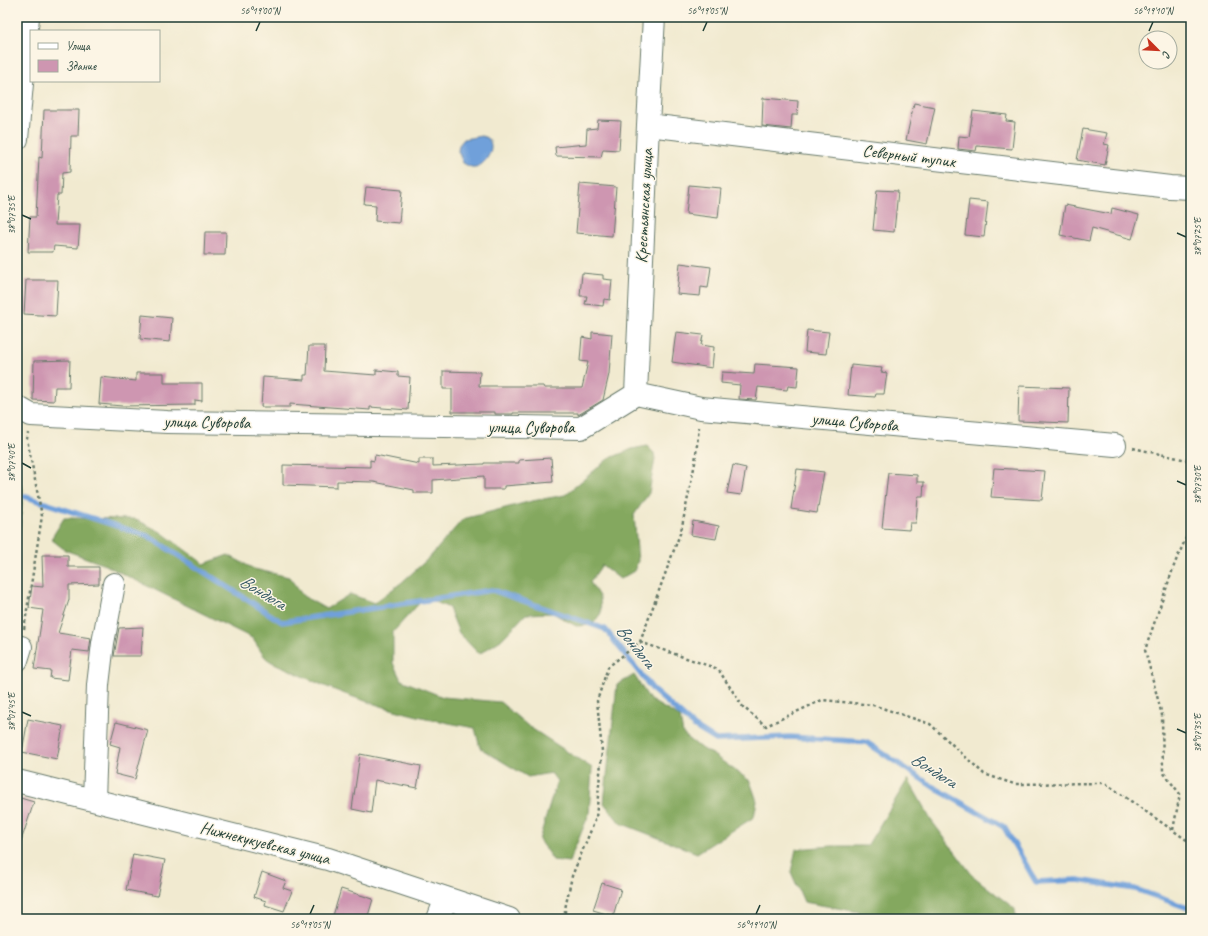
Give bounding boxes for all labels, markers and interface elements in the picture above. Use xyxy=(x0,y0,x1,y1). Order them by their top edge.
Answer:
text: 56°19'00"N xyxy=(240,4,282,17)
text: 56°19'05"N xyxy=(687,4,729,17)
text: 56°19'10"N xyxy=(1133,4,1175,17)
legend xyxy=(30,30,160,82)
north arrow xyxy=(1138,30,1178,70)
text: Улица xyxy=(66,38,91,54)
text: С xyxy=(1159,49,1175,61)
text: Здание xyxy=(66,58,97,74)
street label: Северный тупик xyxy=(861,140,958,172)
street label: Крестьянская улица xyxy=(631,147,658,264)
text: 38°07'35"E xyxy=(5,194,18,234)
text: 38°07'25"E xyxy=(1191,216,1204,256)
street label: улица Суворова xyxy=(810,408,901,436)
street label: улица Суворова xyxy=(162,411,252,433)
street label: улица Суворова xyxy=(487,417,576,438)
text: 38°07'40"E xyxy=(5,442,18,482)
text: 38°07'30"E xyxy=(1191,464,1204,504)
water label: Вондюга xyxy=(236,570,292,616)
water label: Вондюга xyxy=(612,620,662,674)
text: 38°07'45"E xyxy=(5,691,18,731)
text: 38°07'35"E xyxy=(1191,712,1204,752)
water label: Вондюга xyxy=(907,747,963,794)
street label: Нижнекукуевская улица xyxy=(198,817,333,870)
text: 56°19'05"N xyxy=(290,918,332,931)
text: 56°19'10"N xyxy=(736,918,778,931)

